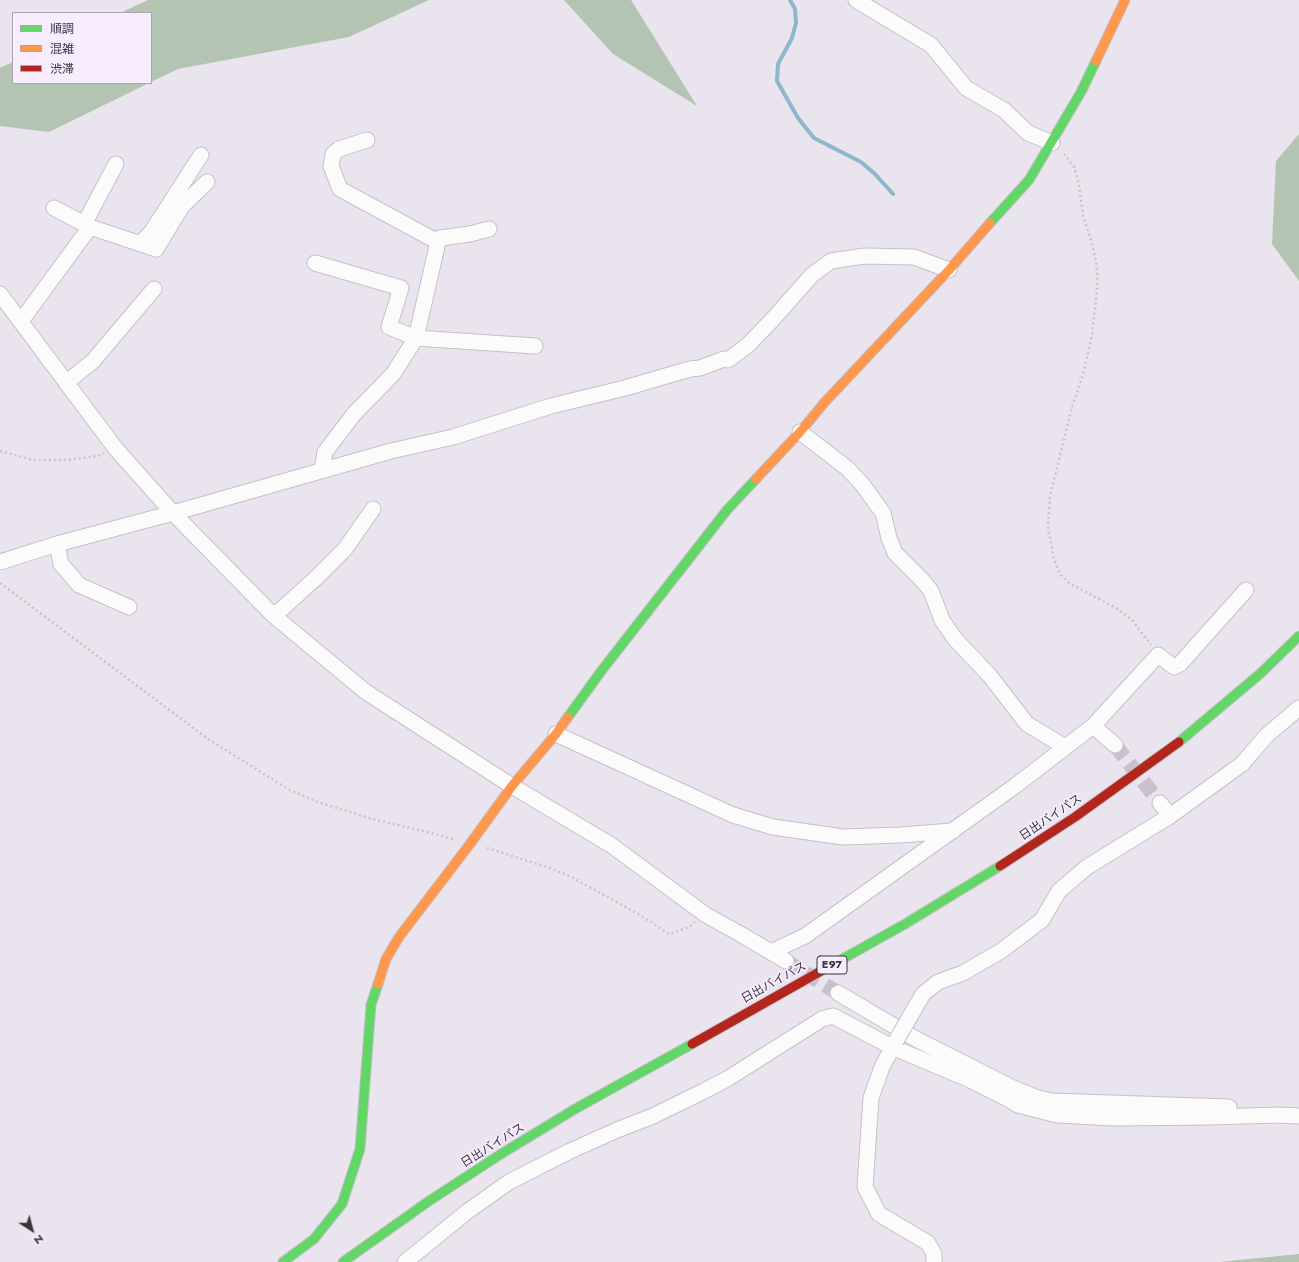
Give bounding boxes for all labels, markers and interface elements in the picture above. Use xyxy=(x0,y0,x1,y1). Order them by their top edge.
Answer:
legend xyxy=(12,12,152,84)
text: 順調 xyxy=(50,20,74,38)
text: 混雑 xyxy=(50,40,74,58)
text: 渋滞 xyxy=(50,60,74,78)
street label: 日出バイパス xyxy=(1017,792,1085,844)
road number: E97 xyxy=(817,956,847,974)
street label: 日出バイパス xyxy=(739,959,809,1007)
street label: 日出バイパス xyxy=(459,1121,527,1171)
north arrow xyxy=(12,1210,52,1250)
text: N xyxy=(31,1231,47,1249)

